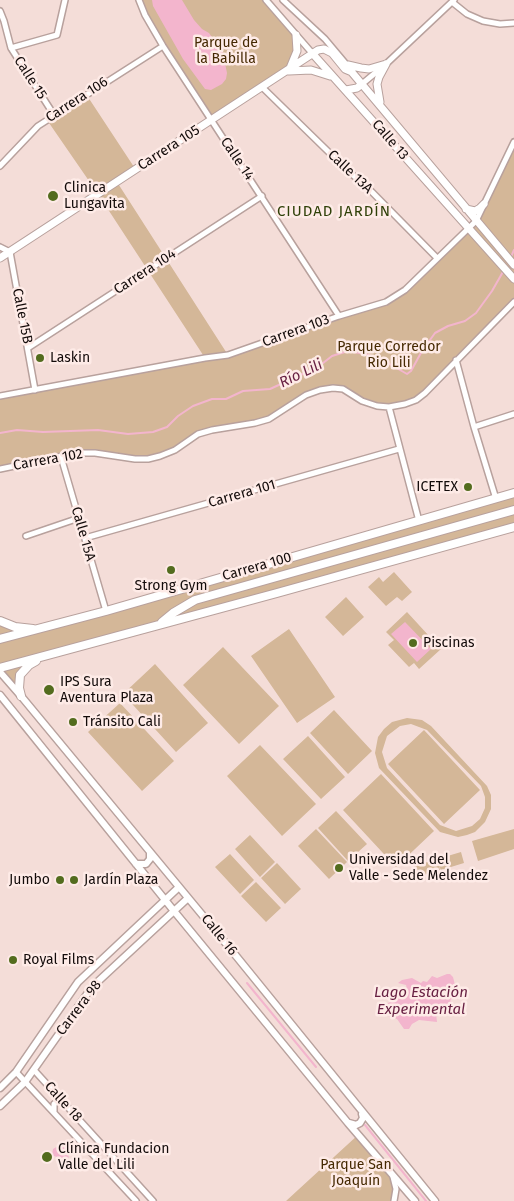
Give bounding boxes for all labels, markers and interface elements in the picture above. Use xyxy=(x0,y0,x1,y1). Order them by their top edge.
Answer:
park label: Parque de la Babilla xyxy=(194,35,258,68)
street label: Calle 15 xyxy=(10,53,50,103)
street label: Carrera 106 xyxy=(43,74,111,126)
street label: Calle 13 xyxy=(368,116,412,164)
street label: Carrera 105 xyxy=(135,122,203,174)
street label: Calle 14 xyxy=(217,134,257,184)
street label: Calle 13A xyxy=(324,147,376,197)
place label: Clinica Lungavita xyxy=(64,180,125,212)
marker: Clinica Lungavita xyxy=(46,189,60,203)
district label: CIUDAD JARDÍN xyxy=(275,203,393,221)
street label: Carrera 104 xyxy=(111,246,179,298)
street label: Calle 15B xyxy=(8,287,36,345)
street label: Carrera 103 xyxy=(260,311,332,351)
park label: Parque Corredor Rio Lili xyxy=(337,339,441,372)
place label: Laskin xyxy=(50,350,90,366)
marker: Laskin xyxy=(34,352,46,364)
water label: Río Lili xyxy=(276,356,326,392)
street label: Carrera 102 xyxy=(12,446,84,474)
street label: Carrera 101 xyxy=(206,476,278,512)
place label: ICETEX xyxy=(416,479,458,495)
marker: ICETEX xyxy=(462,481,474,493)
street label: Calle 15A xyxy=(67,505,99,563)
street label: Carrera 100 xyxy=(220,549,294,585)
marker: Strong Gym xyxy=(165,564,177,576)
place label: Strong Gym xyxy=(135,578,207,594)
place label: Piscinas xyxy=(423,635,474,651)
marker: Piscinas xyxy=(407,637,419,649)
place label: IPS Sura Aventura Plaza xyxy=(60,674,153,706)
marker: IPS Sura Aventura Plaza xyxy=(42,683,56,697)
place label: Tránsito Cali xyxy=(83,714,161,730)
marker: Tránsito Cali xyxy=(67,716,79,728)
place label: Universidad del Valle - Sede Melendez xyxy=(349,852,488,884)
marker: Universidad del Valle - Sede Melendez xyxy=(333,862,345,874)
place label: Jumbo xyxy=(9,872,50,888)
place label: Jardín Plaza xyxy=(84,872,158,888)
marker: Jumbo xyxy=(54,874,66,886)
marker: Jardín Plaza xyxy=(68,874,80,886)
street label: Calle 16 xyxy=(197,911,241,959)
place label: Royal Films xyxy=(23,952,94,968)
marker: Royal Films xyxy=(7,954,19,966)
street label: Carrera 98 xyxy=(53,977,105,1039)
water label: Lago Estación Experimental xyxy=(374,984,468,1019)
street label: Calle 18 xyxy=(41,1078,85,1126)
place label: Clínica Fundacion Valle del Lili xyxy=(58,1141,169,1174)
marker: Clínica Fundacion Valle del Lili xyxy=(40,1150,54,1164)
park label: Parque San Joaquín xyxy=(320,1157,392,1190)

